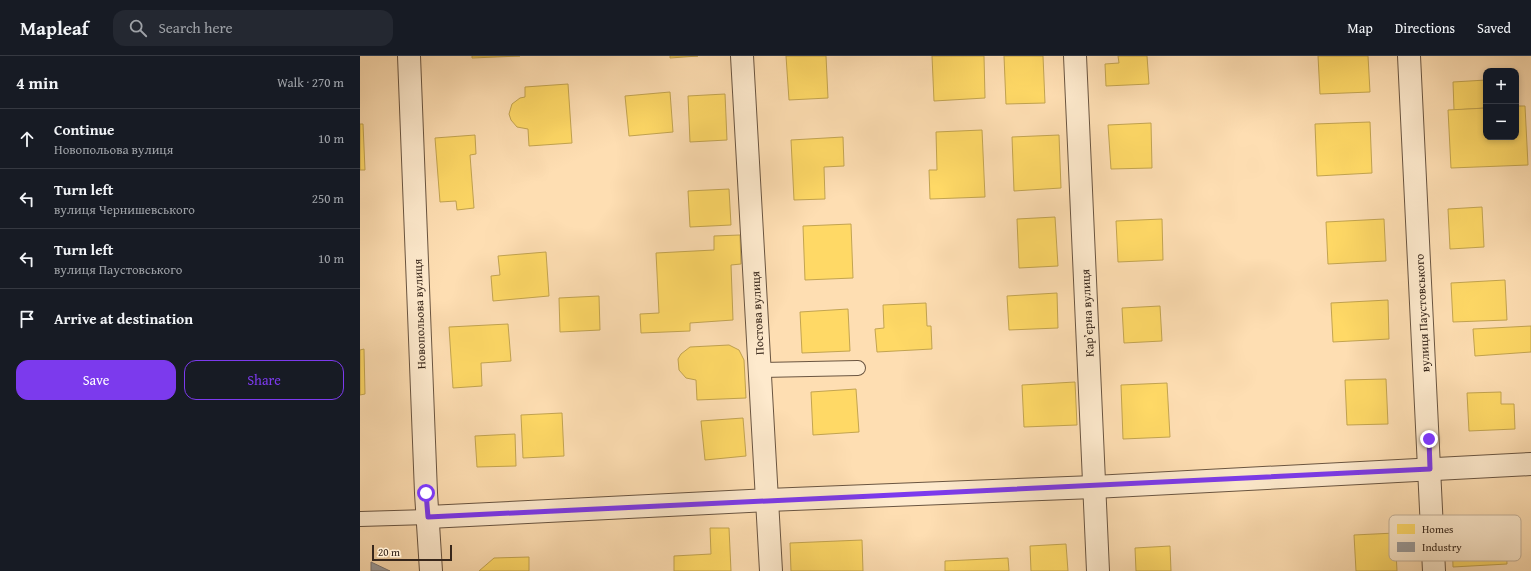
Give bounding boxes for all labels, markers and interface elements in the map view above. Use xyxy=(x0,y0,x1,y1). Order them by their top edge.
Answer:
search box xyxy=(113,10,393,46)
text: Mapleaf xyxy=(20,14,89,42)
icon: search xyxy=(127,17,149,39)
text: Search here xyxy=(159,17,233,38)
text: Map xyxy=(1347,18,1373,38)
text: Directions xyxy=(1395,18,1455,38)
text: Saved xyxy=(1477,18,1511,38)
map controls xyxy=(1483,68,1519,140)
button: + xyxy=(1483,68,1519,104)
text: 4 min xyxy=(16,70,58,95)
text: Walk · 270 m xyxy=(277,73,344,92)
button: − xyxy=(1483,104,1519,140)
text: Continue xyxy=(54,119,115,140)
icon: ahead xyxy=(16,128,38,150)
text: 10 m xyxy=(318,129,344,148)
text: Новопольова вулиця xyxy=(54,140,173,159)
text: Turn left xyxy=(54,179,113,200)
icon: left xyxy=(16,188,38,210)
text: 250 m xyxy=(312,189,344,208)
text: вулиця Чернишевського xyxy=(54,200,195,219)
text: Turn left xyxy=(54,239,113,260)
icon: left xyxy=(16,248,38,270)
text: 10 m xyxy=(318,249,344,268)
street label: вулиця Паустовського xyxy=(1410,253,1434,373)
street label: Новопольова вулиця xyxy=(409,259,429,369)
text: вулиця Паустовського xyxy=(54,260,182,279)
street label: Карʼєрна вулиця xyxy=(1076,269,1098,357)
street label: Постова вулиця xyxy=(746,271,768,355)
icon: arrive xyxy=(16,308,38,330)
text: Arrive at destination xyxy=(54,308,193,329)
button: Save xyxy=(16,360,176,400)
button: Share xyxy=(184,360,344,400)
route end xyxy=(1420,430,1438,448)
route start xyxy=(417,484,435,502)
legend xyxy=(1389,515,1521,561)
text: Homes xyxy=(1422,521,1453,537)
text: Industry xyxy=(1422,539,1462,555)
scale bar xyxy=(372,543,452,562)
text: 20 m xyxy=(378,544,400,560)

